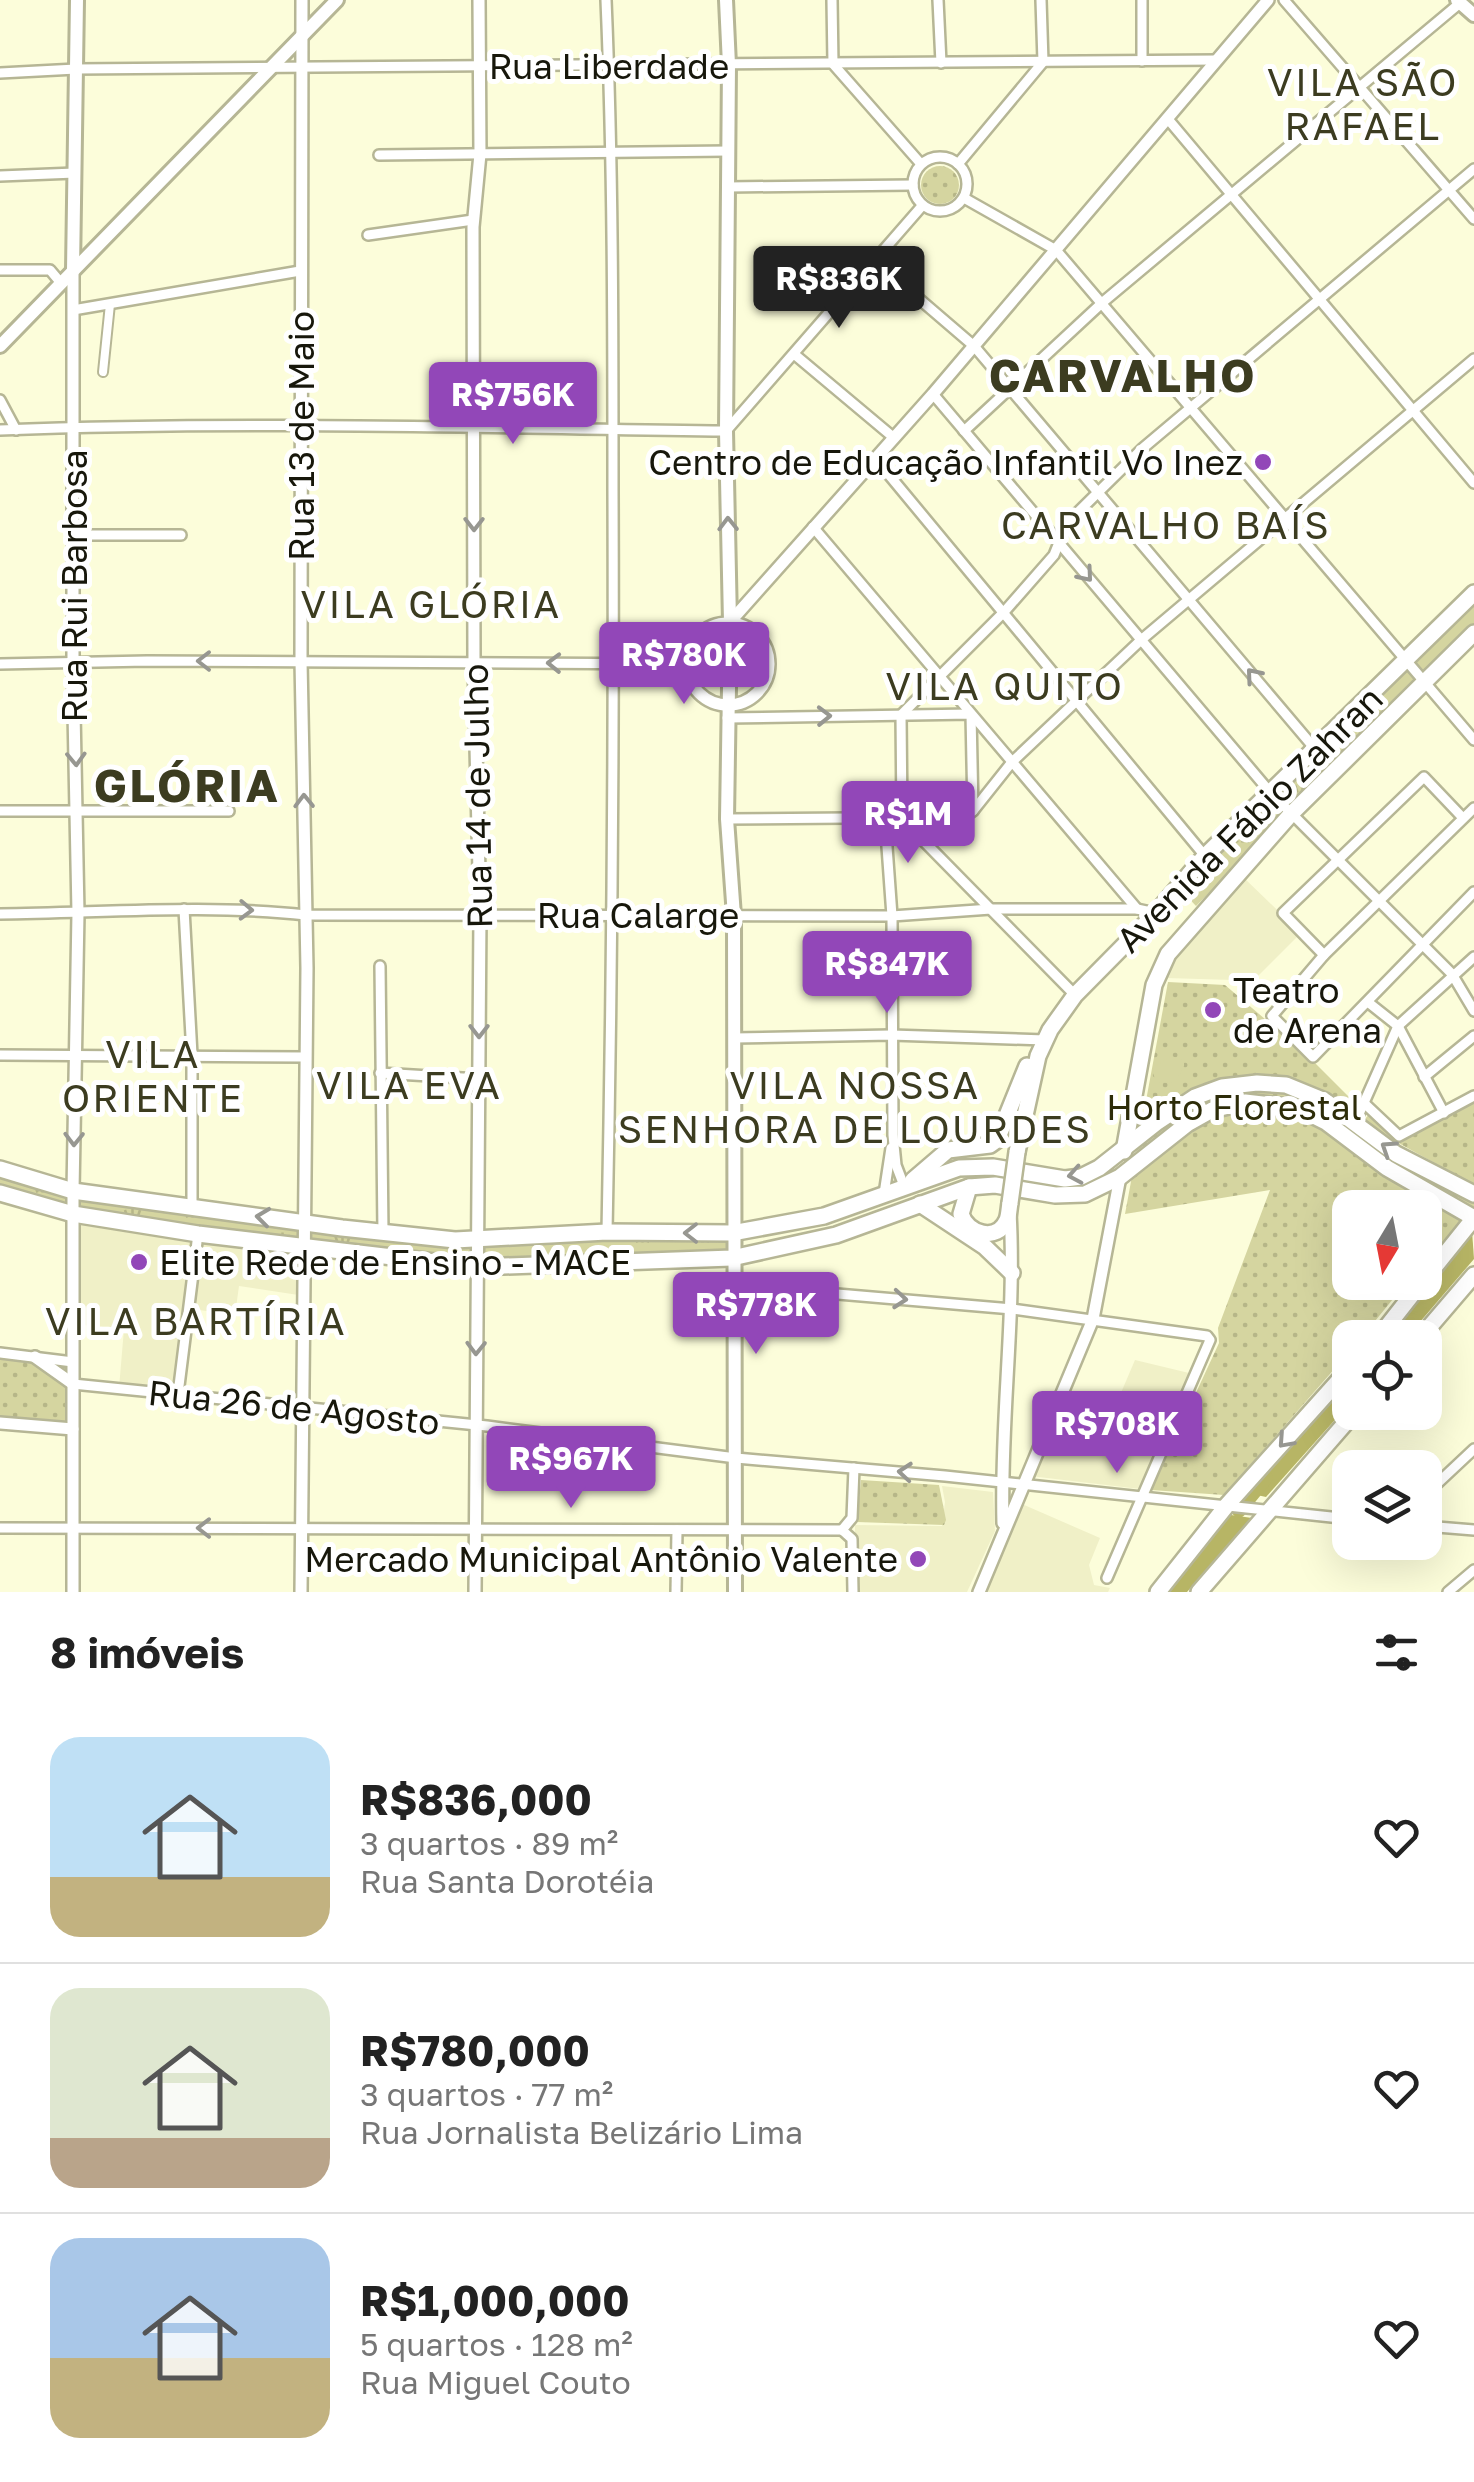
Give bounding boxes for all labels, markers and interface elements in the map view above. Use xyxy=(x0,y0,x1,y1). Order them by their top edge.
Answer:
street label: Rua Liberdade xyxy=(489,45,729,87)
district label: VILA SÃO RAFAEL xyxy=(1267,59,1459,148)
pin: R$836K xyxy=(758,246,920,331)
text: R$836K xyxy=(775,259,903,297)
street label: Rua 13 de Maio xyxy=(280,311,322,561)
district label: CARVALHO xyxy=(989,348,1257,402)
pin: R$756K xyxy=(432,362,594,447)
text: R$756K xyxy=(451,375,575,413)
place label: Centro de Educação Infantil Vo Inez xyxy=(648,441,1243,483)
street label: Rua Rui Barbosa xyxy=(53,450,95,722)
marker: Centro de Educação Infantil Vo Inez xyxy=(1252,451,1274,473)
district label: CARVALHO BAÍS xyxy=(1001,502,1331,547)
one-way arrow xyxy=(718,516,739,532)
one-way arrow xyxy=(463,518,485,533)
one-way arrow xyxy=(1074,564,1092,582)
district label: VILA GLÓRIA xyxy=(301,581,561,626)
pin: R$780K xyxy=(603,622,765,707)
text: R$780K xyxy=(621,635,747,673)
one-way arrow xyxy=(195,650,210,672)
one-way arrow xyxy=(545,652,560,674)
street label: Rua 14 de Julho xyxy=(454,663,500,929)
district label: VILA QUITO xyxy=(886,663,1124,708)
one-way arrow xyxy=(1247,669,1265,687)
street label: Avenida Fábio Zahran xyxy=(1107,677,1391,961)
one-way arrow xyxy=(818,705,833,727)
one-way arrow xyxy=(65,751,86,767)
district label: GLÓRIA xyxy=(94,758,280,812)
pin: R$1M xyxy=(849,781,967,866)
one-way arrow xyxy=(293,792,315,808)
text: R$1M xyxy=(864,794,952,832)
street label: Rua Calarge xyxy=(537,894,739,936)
one-way arrow xyxy=(238,899,254,920)
pin: R$847K xyxy=(806,931,968,1016)
text: R$847K xyxy=(825,944,949,982)
place label: Teatro de Arena xyxy=(1233,969,1382,1051)
marker: Teatro de Arena xyxy=(1202,999,1224,1021)
one-way arrow xyxy=(468,1024,490,1039)
district label: VILA ORIENTE xyxy=(62,1031,244,1120)
district label: VILA EVA xyxy=(316,1062,502,1107)
district label: VILA NOSSA SENHORA DE LOURDES xyxy=(618,1062,1092,1151)
park label: Horto Florestal xyxy=(1106,1086,1362,1128)
one-way arrow xyxy=(64,1132,85,1148)
one-way arrow xyxy=(1381,1141,1399,1160)
one-way arrow xyxy=(1066,1163,1083,1185)
north arrow xyxy=(1332,1190,1442,1300)
map controls xyxy=(1332,1190,1442,1560)
one-way arrow xyxy=(254,1208,271,1229)
one-way arrow xyxy=(683,1222,698,1244)
place label: Elite Rede de Ensino - MACE xyxy=(159,1241,631,1283)
marker: Elite Rede de Ensino - MACE xyxy=(128,1251,150,1273)
pin: R$778K xyxy=(675,1272,837,1357)
text: R$778K xyxy=(695,1285,817,1323)
one-way arrow xyxy=(893,1288,909,1310)
district label: VILA BARTÍRIA xyxy=(45,1298,347,1343)
button: locate xyxy=(1332,1320,1442,1430)
one-way arrow xyxy=(465,1342,487,1357)
street label: Rua 26 de Agosto xyxy=(146,1371,442,1443)
pin: R$708K xyxy=(1036,1391,1198,1476)
text: R$708K xyxy=(1054,1404,1180,1442)
pin: R$967K xyxy=(490,1426,652,1511)
one-way arrow xyxy=(1279,1429,1297,1448)
text: R$967K xyxy=(509,1439,633,1477)
button: layers xyxy=(1332,1450,1442,1560)
one-way arrow xyxy=(896,1462,912,1484)
one-way arrow xyxy=(195,1517,210,1539)
place label: Mercado Municipal Antônio Valente xyxy=(304,1538,898,1580)
marker: Mercado Municipal Antônio Valente xyxy=(907,1548,929,1570)
icon: filters xyxy=(1369,1625,1424,1680)
text: 8 imóveis xyxy=(50,1627,244,1677)
text: R$836,000 xyxy=(360,1774,592,1824)
icon: home xyxy=(130,1777,250,1897)
icon: heart xyxy=(1369,1810,1424,1865)
text: 3 quartos · 89 m² xyxy=(360,1824,618,1862)
text: Rua Santa Dorotéia xyxy=(360,1862,654,1900)
text: R$780,000 xyxy=(360,2025,590,2075)
icon: home xyxy=(130,2028,250,2148)
icon: heart xyxy=(1369,2061,1424,2116)
text: 3 quartos · 77 m² xyxy=(360,2075,613,2113)
text: Rua Jornalista Belizário Lima xyxy=(360,2113,803,2151)
text: R$1,000,000 xyxy=(360,2275,630,2325)
icon: home xyxy=(130,2278,250,2398)
icon: heart xyxy=(1369,2311,1424,2366)
text: 5 quartos · 128 m² xyxy=(360,2325,633,2363)
text: Rua Miguel Couto xyxy=(360,2363,631,2401)

